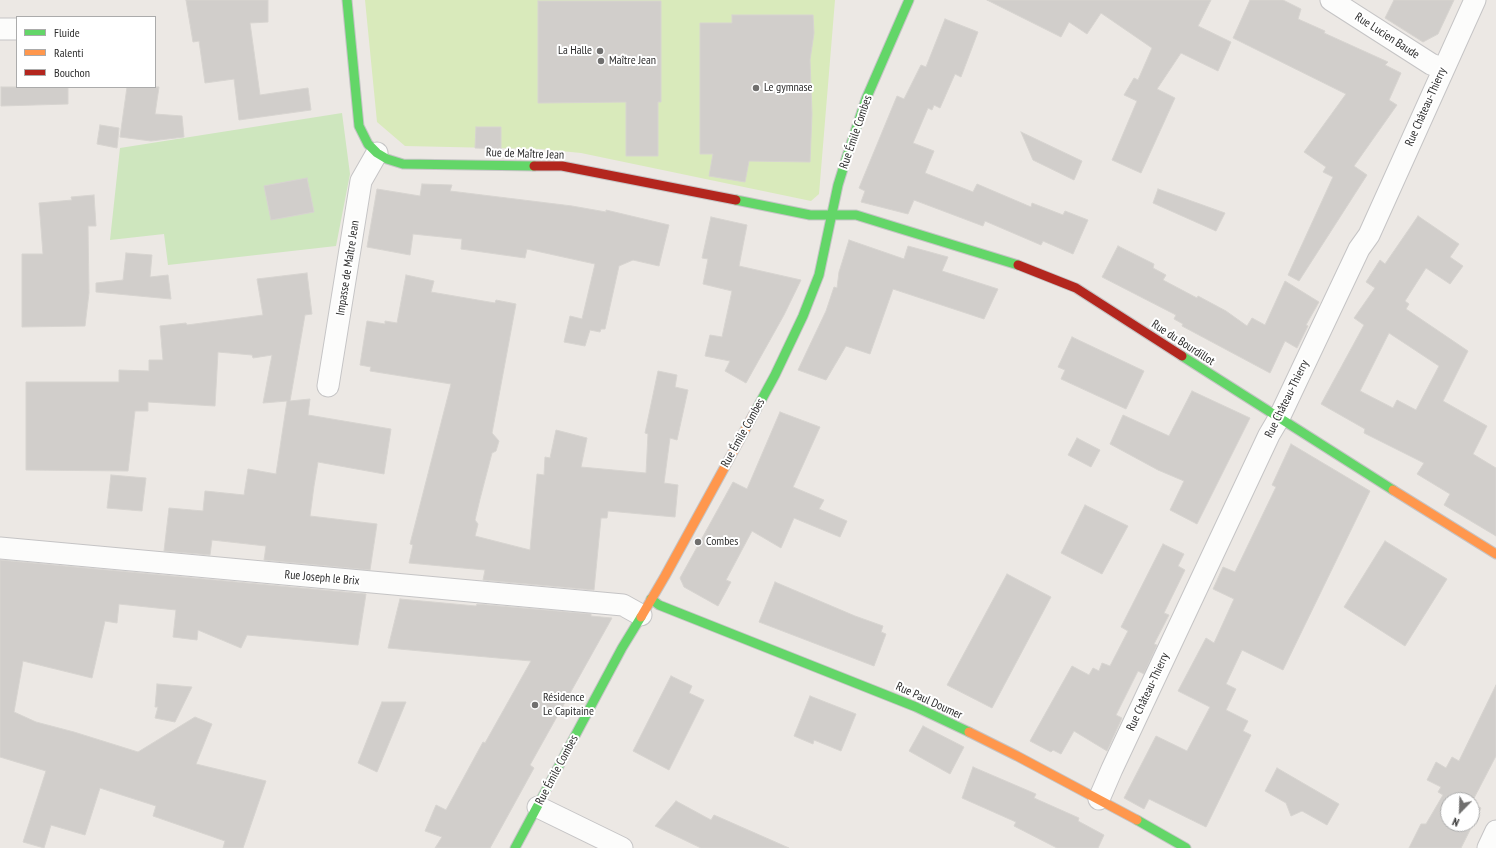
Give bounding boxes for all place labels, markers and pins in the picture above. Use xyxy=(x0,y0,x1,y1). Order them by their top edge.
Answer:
place label: La Halle xyxy=(558,44,592,58)
marker: La Halle xyxy=(595,46,605,56)
place label: Maître Jean xyxy=(609,54,656,68)
marker: Maître Jean xyxy=(596,56,606,66)
place label: Le gymnase xyxy=(764,81,813,95)
marker: Le gymnase xyxy=(751,83,761,93)
place label: Combes xyxy=(706,535,738,549)
marker: Combes xyxy=(693,537,703,547)
place label: Résidence Le Capitaine xyxy=(543,691,594,719)
marker: Résidence Le Capitaine xyxy=(530,700,540,710)

